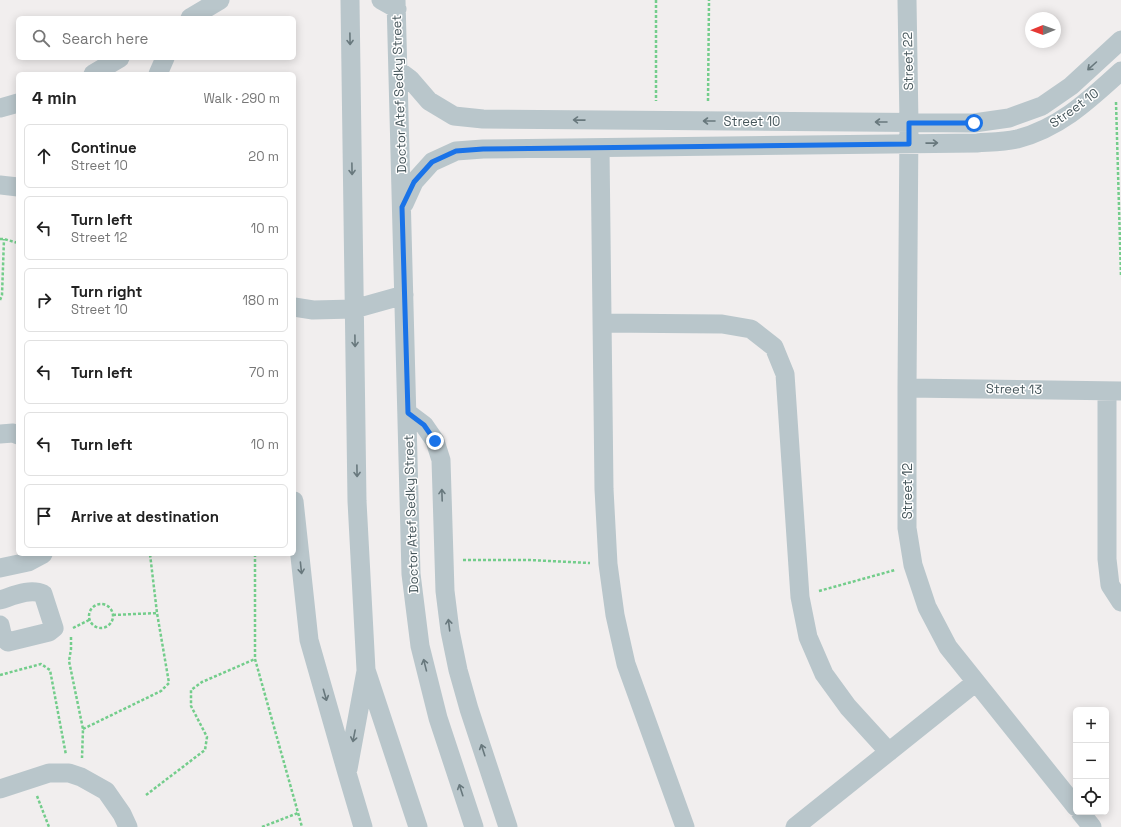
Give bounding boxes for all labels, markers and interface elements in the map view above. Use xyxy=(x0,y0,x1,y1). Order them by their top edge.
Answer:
north arrow xyxy=(1025,12,1061,48)
street label: Doctor Atef Sedky Street xyxy=(388,15,410,173)
search box xyxy=(16,16,296,60)
icon: search xyxy=(30,27,52,49)
text: Search here xyxy=(62,29,148,48)
street label: Street 22 xyxy=(899,31,917,91)
one-way arrow xyxy=(346,32,354,45)
one-way arrow xyxy=(1087,61,1097,71)
street label: Street 10 xyxy=(1046,84,1102,132)
text: 4 min xyxy=(32,87,77,109)
text: Walk · 290 m xyxy=(203,90,280,107)
street label: Street 10 xyxy=(724,113,780,130)
route start xyxy=(965,114,983,132)
one-way arrow xyxy=(573,116,586,124)
one-way arrow xyxy=(703,117,716,125)
one-way arrow xyxy=(875,119,888,126)
text: Continue xyxy=(71,138,137,157)
one-way arrow xyxy=(925,140,938,147)
icon: ahead xyxy=(33,145,55,167)
text: 20 m xyxy=(248,148,279,165)
text: Street 10 xyxy=(71,157,128,174)
one-way arrow xyxy=(348,162,356,175)
text: Turn left xyxy=(71,210,133,229)
icon: left xyxy=(33,217,55,239)
text: 10 m xyxy=(251,220,279,237)
text: Street 12 xyxy=(71,229,127,246)
text: Turn right xyxy=(71,282,142,301)
icon: right xyxy=(33,289,55,311)
text: 180 m xyxy=(243,292,279,309)
text: Street 10 xyxy=(71,301,128,318)
one-way arrow xyxy=(351,334,359,347)
icon: left xyxy=(33,361,55,383)
text: Turn left xyxy=(71,363,133,382)
text: 70 m xyxy=(249,364,279,381)
street label: Street 13 xyxy=(986,380,1042,398)
route end xyxy=(426,432,444,450)
icon: left xyxy=(33,433,55,455)
text: Turn left xyxy=(71,435,133,454)
street label: Doctor Atef Sedky Street xyxy=(400,435,422,593)
text: 10 m xyxy=(251,436,279,453)
street label: Street 12 xyxy=(899,463,916,519)
one-way arrow xyxy=(353,464,361,477)
one-way arrow xyxy=(438,489,445,502)
icon: arrive xyxy=(33,505,55,527)
text: Arrive at destination xyxy=(71,507,219,526)
one-way arrow xyxy=(297,561,305,574)
one-way arrow xyxy=(445,619,453,632)
one-way arrow xyxy=(420,659,428,672)
one-way arrow xyxy=(322,688,329,701)
map controls xyxy=(1073,707,1109,815)
button: + xyxy=(1073,707,1109,743)
one-way arrow xyxy=(350,729,358,742)
button: − xyxy=(1073,743,1109,779)
one-way arrow xyxy=(478,744,486,756)
button: locate xyxy=(1073,779,1109,815)
one-way arrow xyxy=(457,784,465,796)

